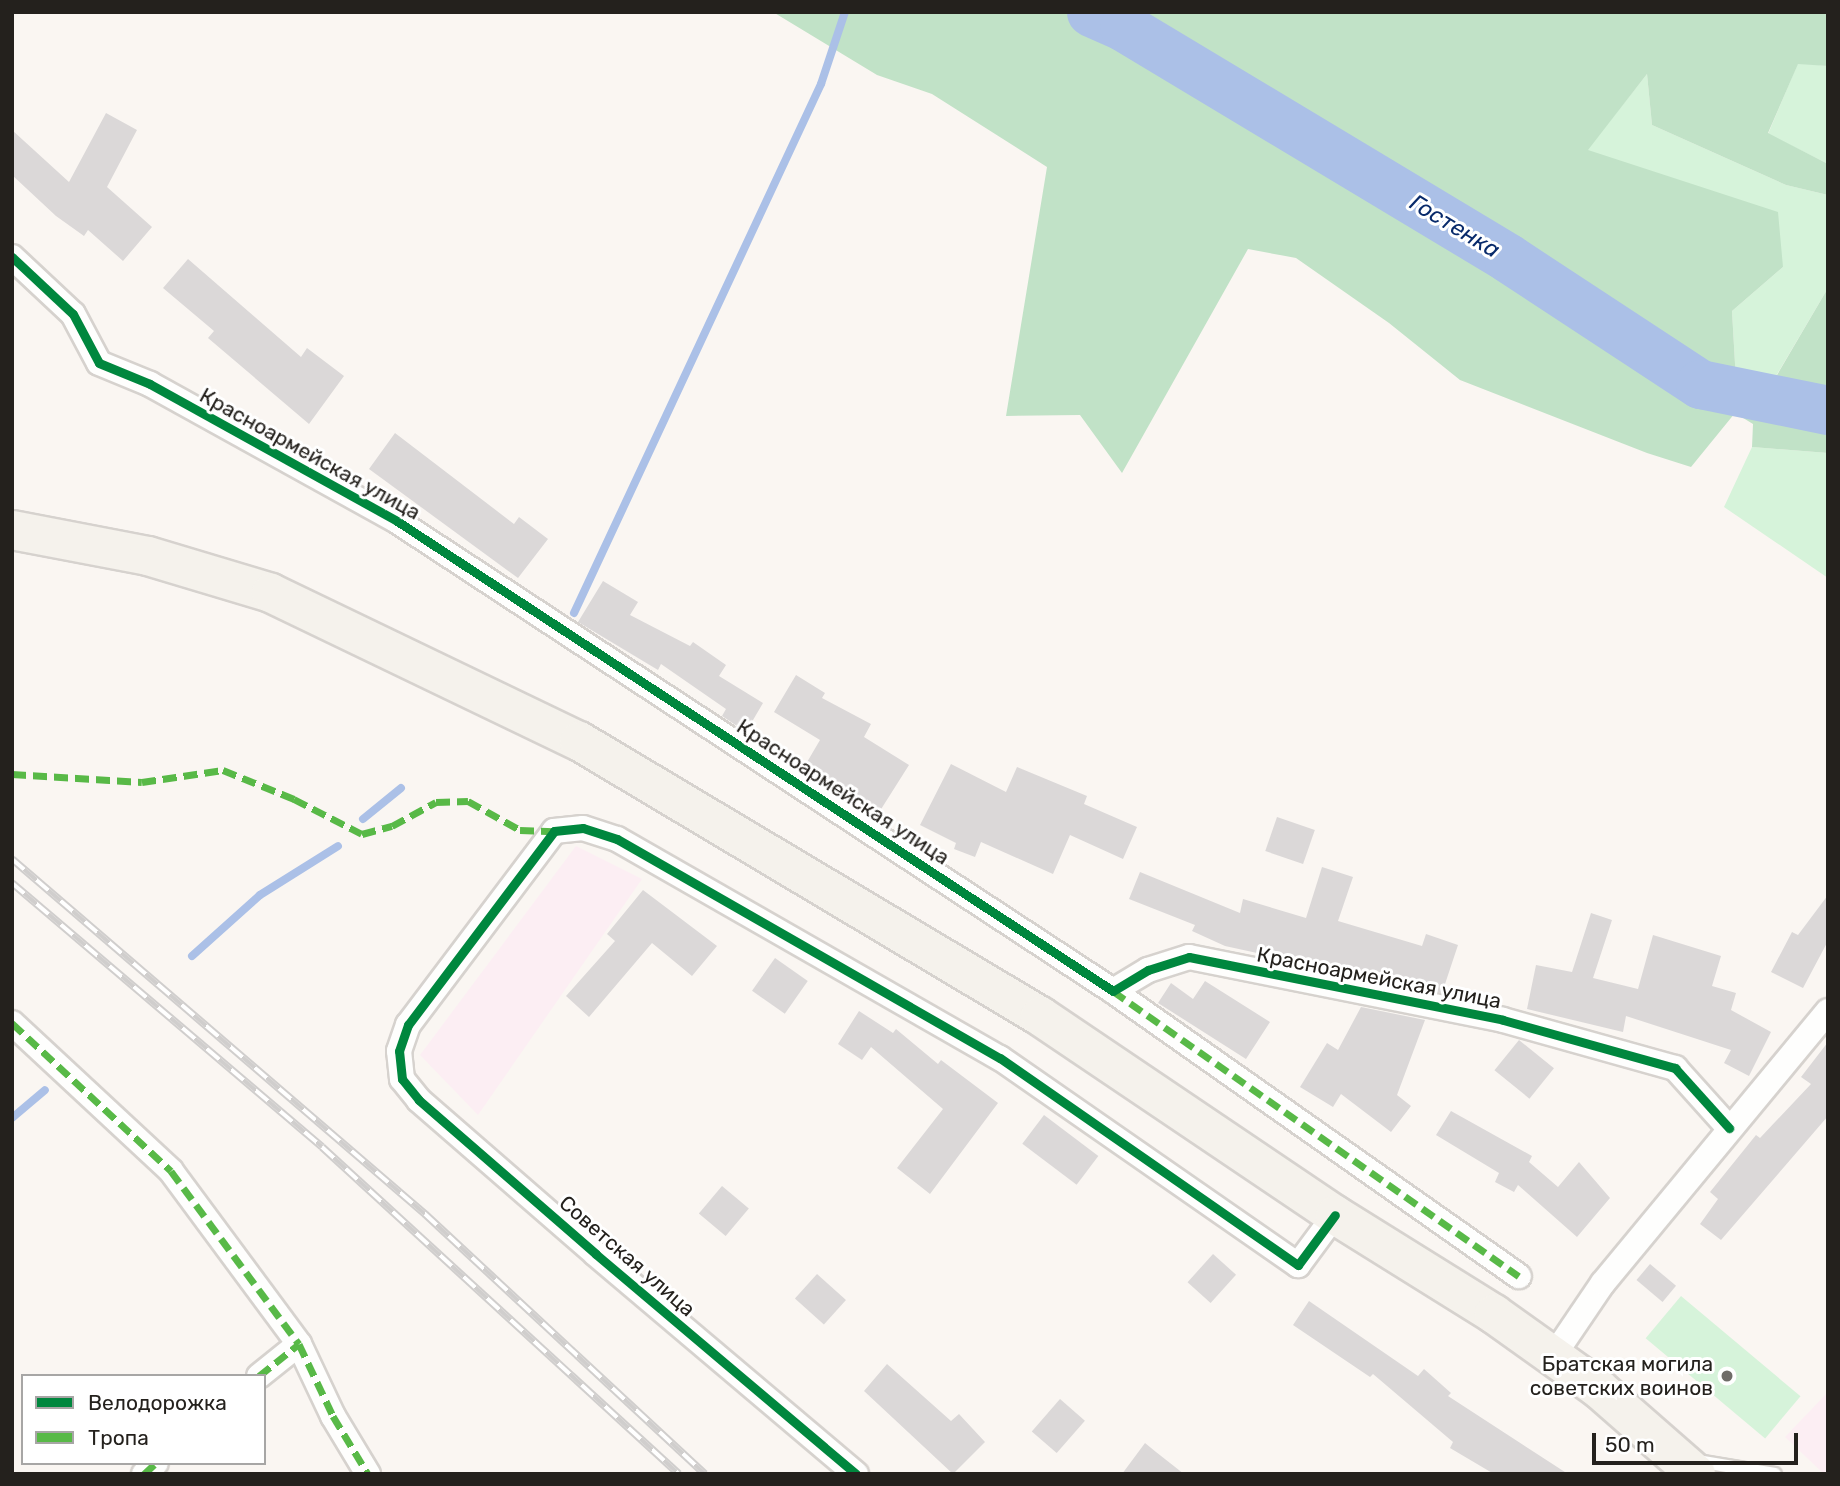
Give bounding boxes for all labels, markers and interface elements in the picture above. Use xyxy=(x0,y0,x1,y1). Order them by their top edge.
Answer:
water label: Гостенка xyxy=(1405,189,1505,263)
street label: Красноармейская улица xyxy=(195,383,425,525)
street label: Красноармейская улица xyxy=(732,714,954,870)
street label: Красноармейская улица xyxy=(1255,942,1503,1014)
street label: Советская улица xyxy=(554,1190,700,1322)
place label: Братская могила советских воинов xyxy=(1530,1351,1713,1401)
marker: Братская могила советских воинов xyxy=(1719,1368,1735,1384)
legend xyxy=(21,1374,266,1465)
text: Велодорожка xyxy=(88,1390,227,1415)
scale bar xyxy=(1595,1420,1801,1464)
text: Тропа xyxy=(88,1425,149,1450)
text: 50 m xyxy=(1605,1432,1655,1457)

